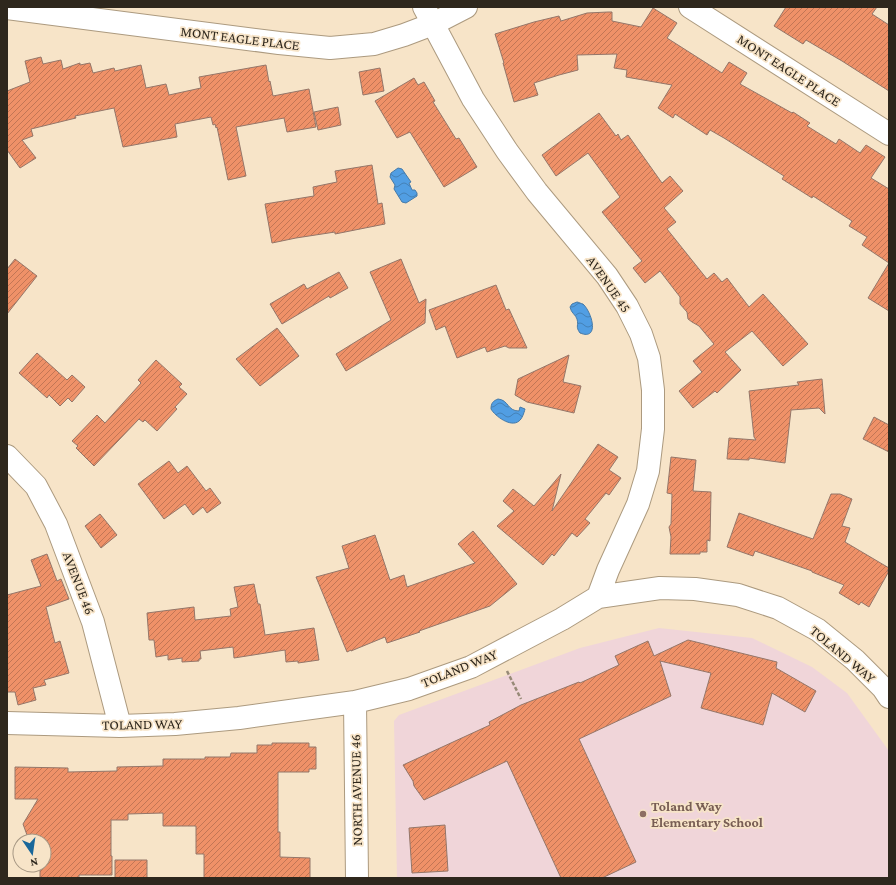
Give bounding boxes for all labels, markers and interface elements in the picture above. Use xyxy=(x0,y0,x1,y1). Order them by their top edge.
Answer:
street label: MONT EAGLE PLACE xyxy=(180,23,301,53)
street label: MONT EAGLE PLACE xyxy=(734,31,844,110)
street label: AVENUE 45 xyxy=(584,253,634,315)
street label: AVENUE 46 xyxy=(60,549,98,617)
street label: TOLAND WAY xyxy=(807,622,879,686)
street label: TOLAND WAY xyxy=(419,645,500,690)
street label: TOLAND WAY xyxy=(102,715,183,733)
street label: NORTH AVENUE 46 xyxy=(347,734,365,846)
place label: Toland Way Elementary School xyxy=(651,798,763,830)
marker: Toland Way Elementary School xyxy=(638,809,648,819)
north arrow xyxy=(12,833,52,873)
text: N xyxy=(29,856,39,870)

